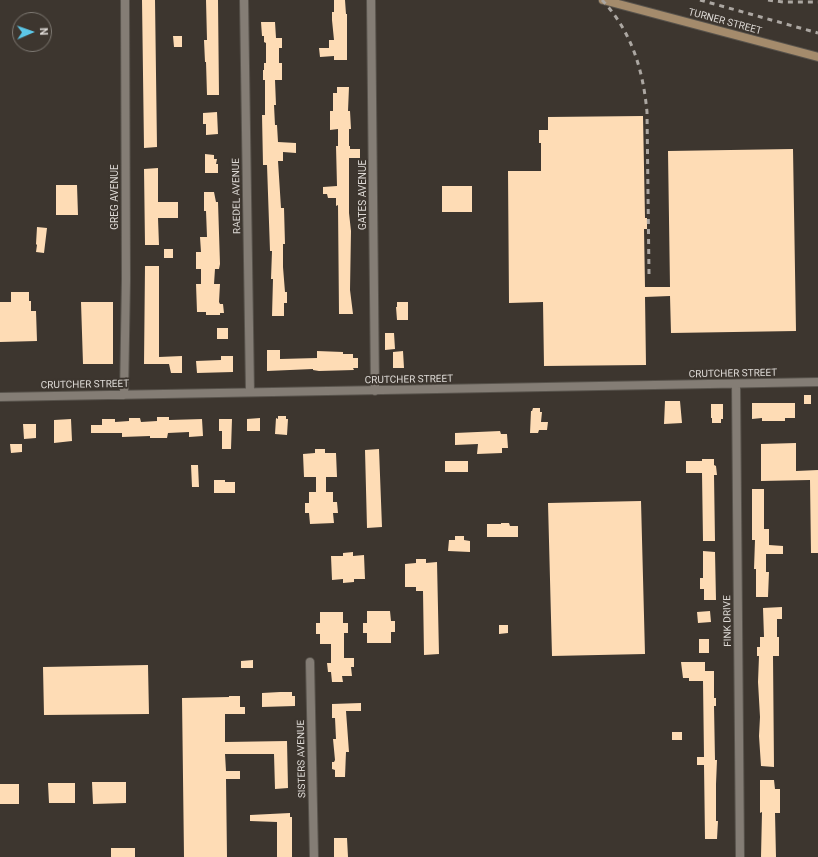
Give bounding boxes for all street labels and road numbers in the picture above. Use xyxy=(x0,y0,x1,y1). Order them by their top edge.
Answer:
street label: TURNER STREET xyxy=(687,6,763,38)
street label: RAEDEL AVENUE xyxy=(230,158,244,234)
street label: GATES AVENUE xyxy=(357,160,369,230)
street label: GREG AVENUE xyxy=(109,164,121,230)
street label: CRUTCHER STREET xyxy=(689,367,777,381)
street label: CRUTCHER STREET xyxy=(365,373,453,387)
street label: CRUTCHER STREET xyxy=(41,378,129,392)
street label: FINK DRIVE xyxy=(722,595,734,647)
street label: SISTERS AVENUE xyxy=(295,720,309,798)

